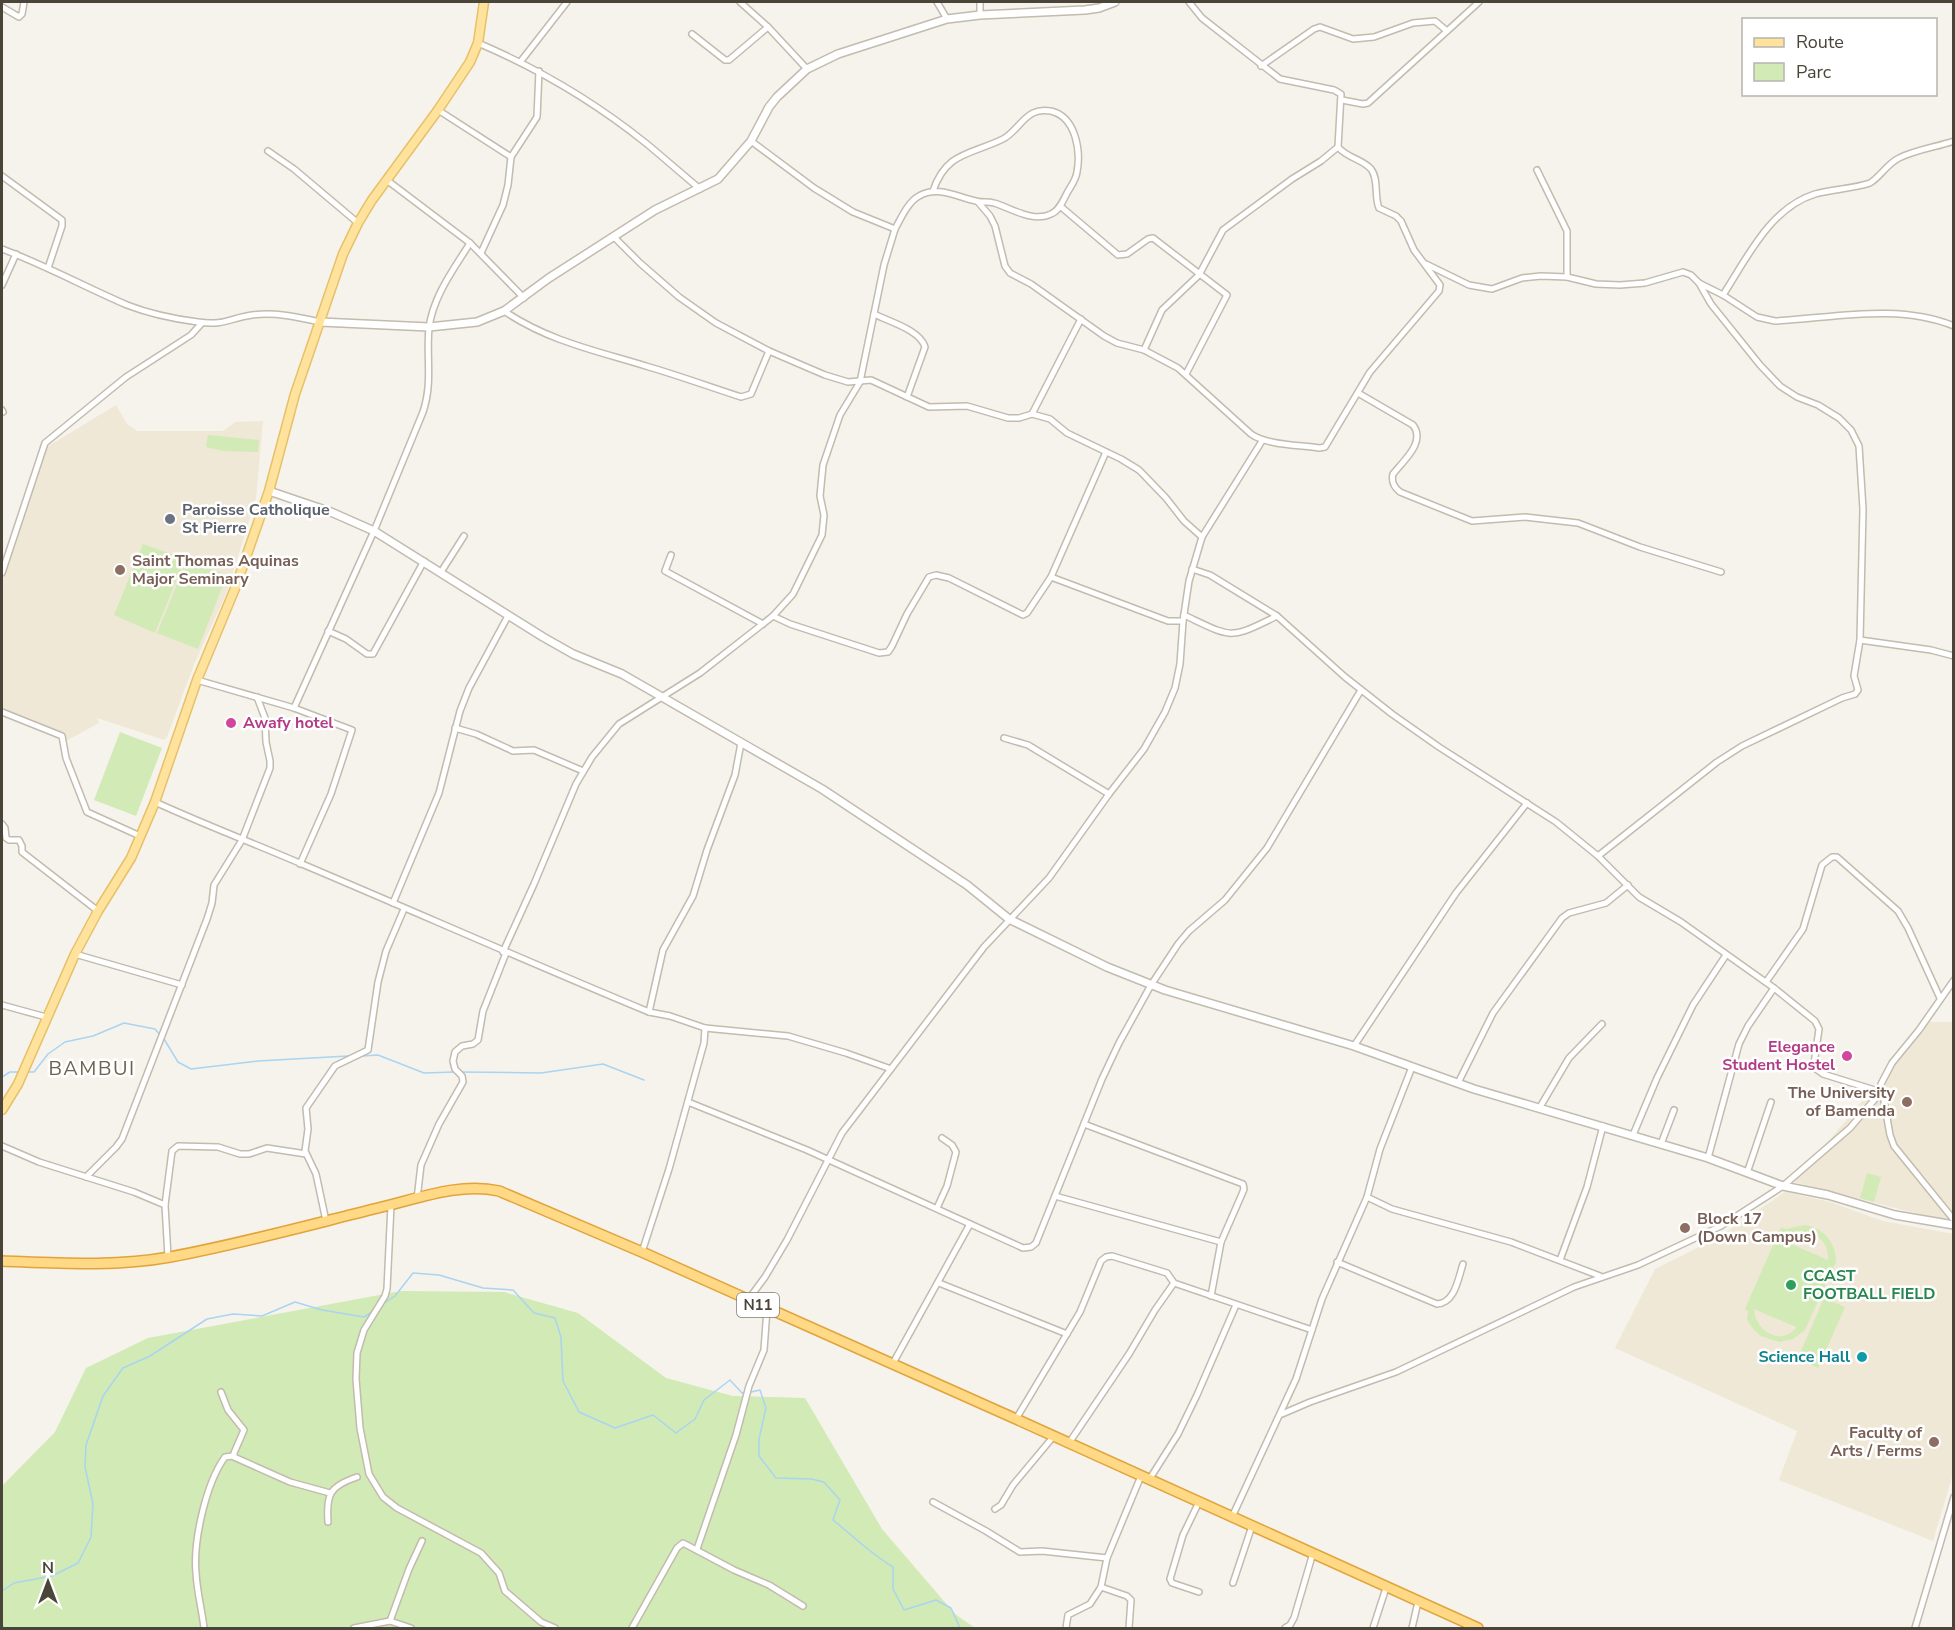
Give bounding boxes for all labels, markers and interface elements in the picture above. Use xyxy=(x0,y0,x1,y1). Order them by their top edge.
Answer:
legend xyxy=(1742,18,1937,96)
text: Route xyxy=(1796,30,1844,54)
text: Parc xyxy=(1796,60,1831,84)
place label: Paroisse Catholique St Pierre xyxy=(182,499,330,539)
marker: Paroisse Catholique St Pierre xyxy=(163,512,177,526)
place label: Saint Thomas Aquinas Major Seminary xyxy=(132,550,299,590)
marker: Saint Thomas Aquinas Major Seminary xyxy=(113,563,127,577)
place label: Awafy hotel xyxy=(243,712,333,734)
marker: Awafy hotel xyxy=(224,716,238,730)
place label: Elegance Student Hostel xyxy=(1722,1036,1835,1076)
marker: Elegance Student Hostel xyxy=(1840,1049,1854,1063)
district label: BAMBUI xyxy=(48,1055,136,1082)
place label: The University of Bamenda xyxy=(1788,1082,1896,1122)
marker: The University of Bamenda xyxy=(1900,1095,1914,1109)
place label: Block 17 (Down Campus) xyxy=(1697,1208,1817,1248)
marker: Block 17 (Down Campus) xyxy=(1678,1221,1692,1235)
place label: CCAST FOOTBALL FIELD xyxy=(1803,1265,1936,1305)
marker: CCAST FOOTBALL FIELD xyxy=(1784,1278,1798,1292)
road number: N11 xyxy=(737,1293,779,1317)
place label: Science Hall xyxy=(1759,1346,1850,1368)
marker: Science Hall xyxy=(1855,1350,1869,1364)
place label: Faculty of Arts / Ferms xyxy=(1830,1422,1923,1462)
marker: Faculty of Arts / Ferms xyxy=(1927,1435,1941,1449)
north arrow xyxy=(18,1552,78,1612)
text: N xyxy=(42,1557,54,1579)

